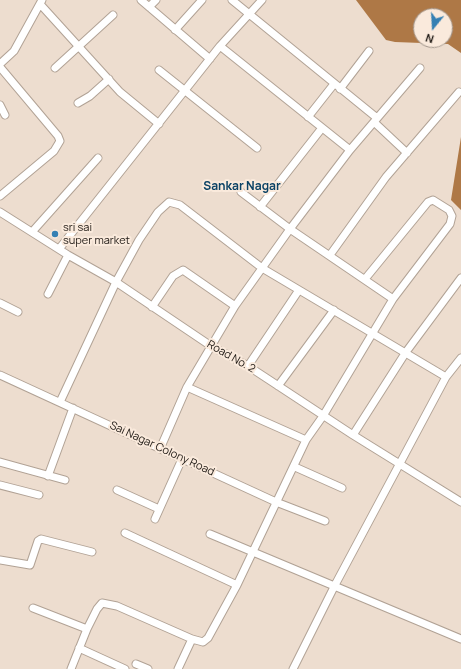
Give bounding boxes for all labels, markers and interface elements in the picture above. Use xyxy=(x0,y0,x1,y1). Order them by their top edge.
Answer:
north arrow xyxy=(413,8,453,48)
text: N xyxy=(423,31,436,47)
district label: Sankar Nagar xyxy=(203,180,281,194)
place label: sri sai super market xyxy=(63,221,130,247)
marker: sri sai super market xyxy=(50,229,60,239)
street label: Road No. 2 xyxy=(205,338,257,376)
street label: Sai Nagar Colony Road xyxy=(108,419,216,479)

